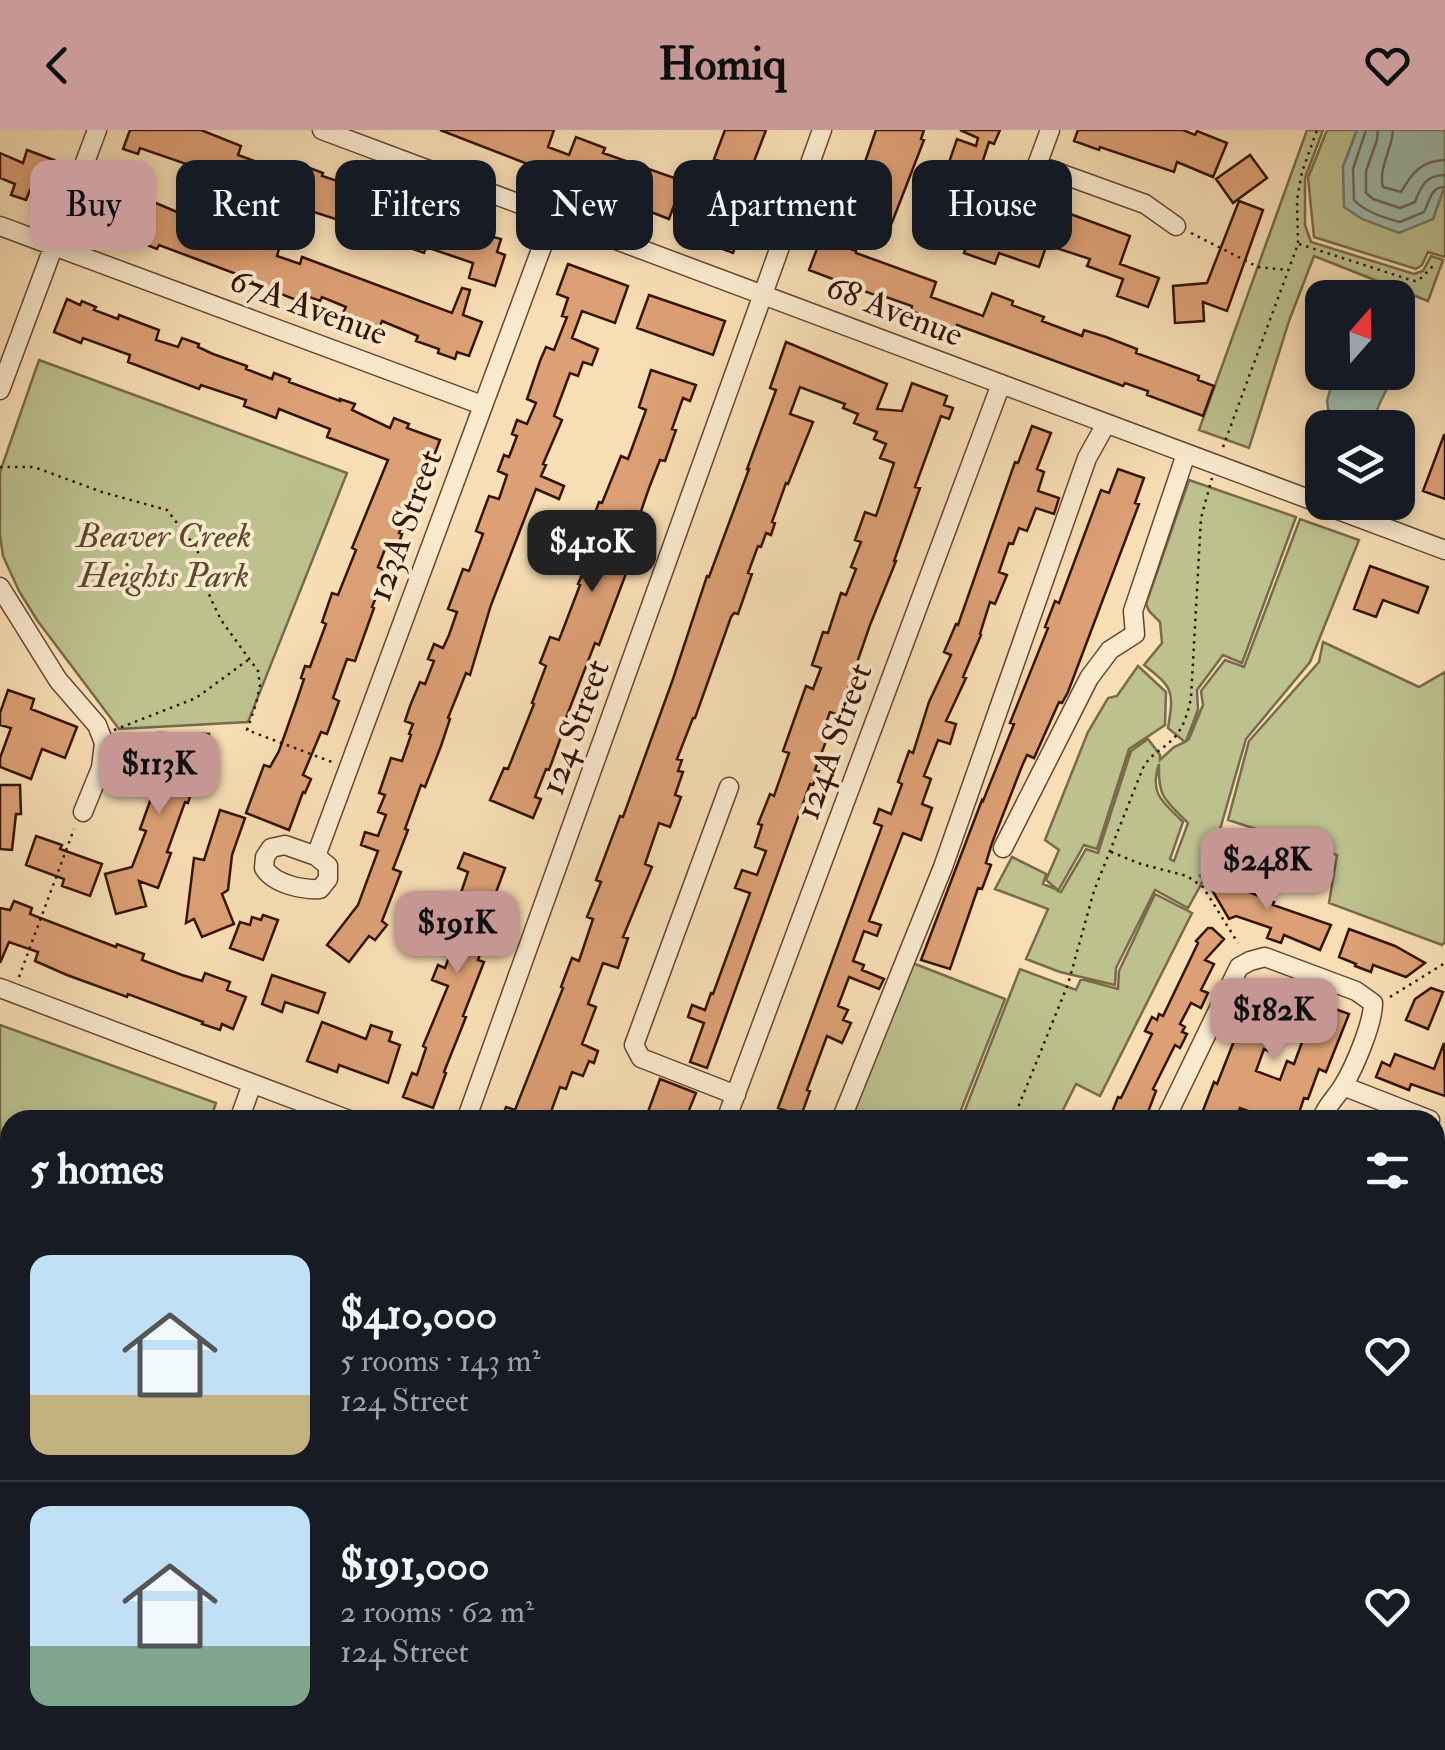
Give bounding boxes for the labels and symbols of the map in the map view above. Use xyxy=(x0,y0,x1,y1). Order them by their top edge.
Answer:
street label: 67A Avenue xyxy=(224,258,394,356)
street label: 68 Avenue xyxy=(820,265,969,357)
north arrow xyxy=(1305,280,1415,390)
street label: 123A Street xyxy=(357,444,453,607)
pin: $410K xyxy=(522,510,662,595)
park label: Beaver Creek Heights Park xyxy=(75,514,251,598)
street label: 124 Street xyxy=(530,654,620,801)
street label: 124A Street xyxy=(785,657,882,825)
pin: $113K xyxy=(89,732,229,817)
pin: $248K xyxy=(1197,828,1337,913)
pin: $191K xyxy=(387,891,527,976)
pin: $182K xyxy=(1204,978,1344,1063)

